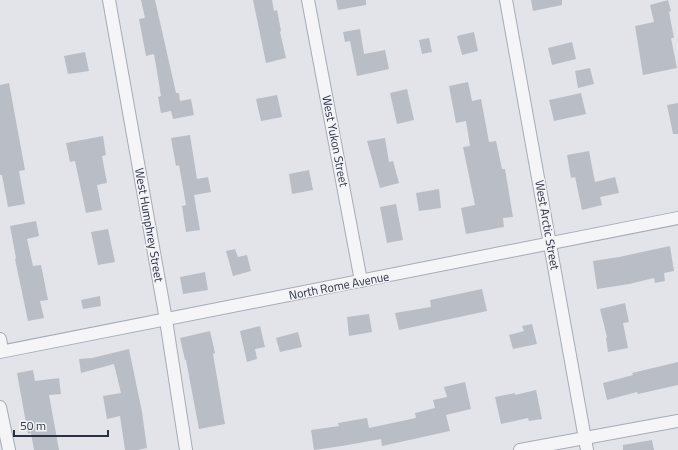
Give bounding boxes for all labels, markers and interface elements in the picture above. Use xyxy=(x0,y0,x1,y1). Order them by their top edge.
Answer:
street label: West Yukon Street xyxy=(317,93,354,189)
street label: West Humphrey Street xyxy=(130,166,169,284)
street label: West Arctic Street xyxy=(530,178,565,272)
street label: North Rome Avenue xyxy=(287,266,391,305)
scale bar xyxy=(14,412,108,438)
text: 50 m xyxy=(20,416,46,435)

